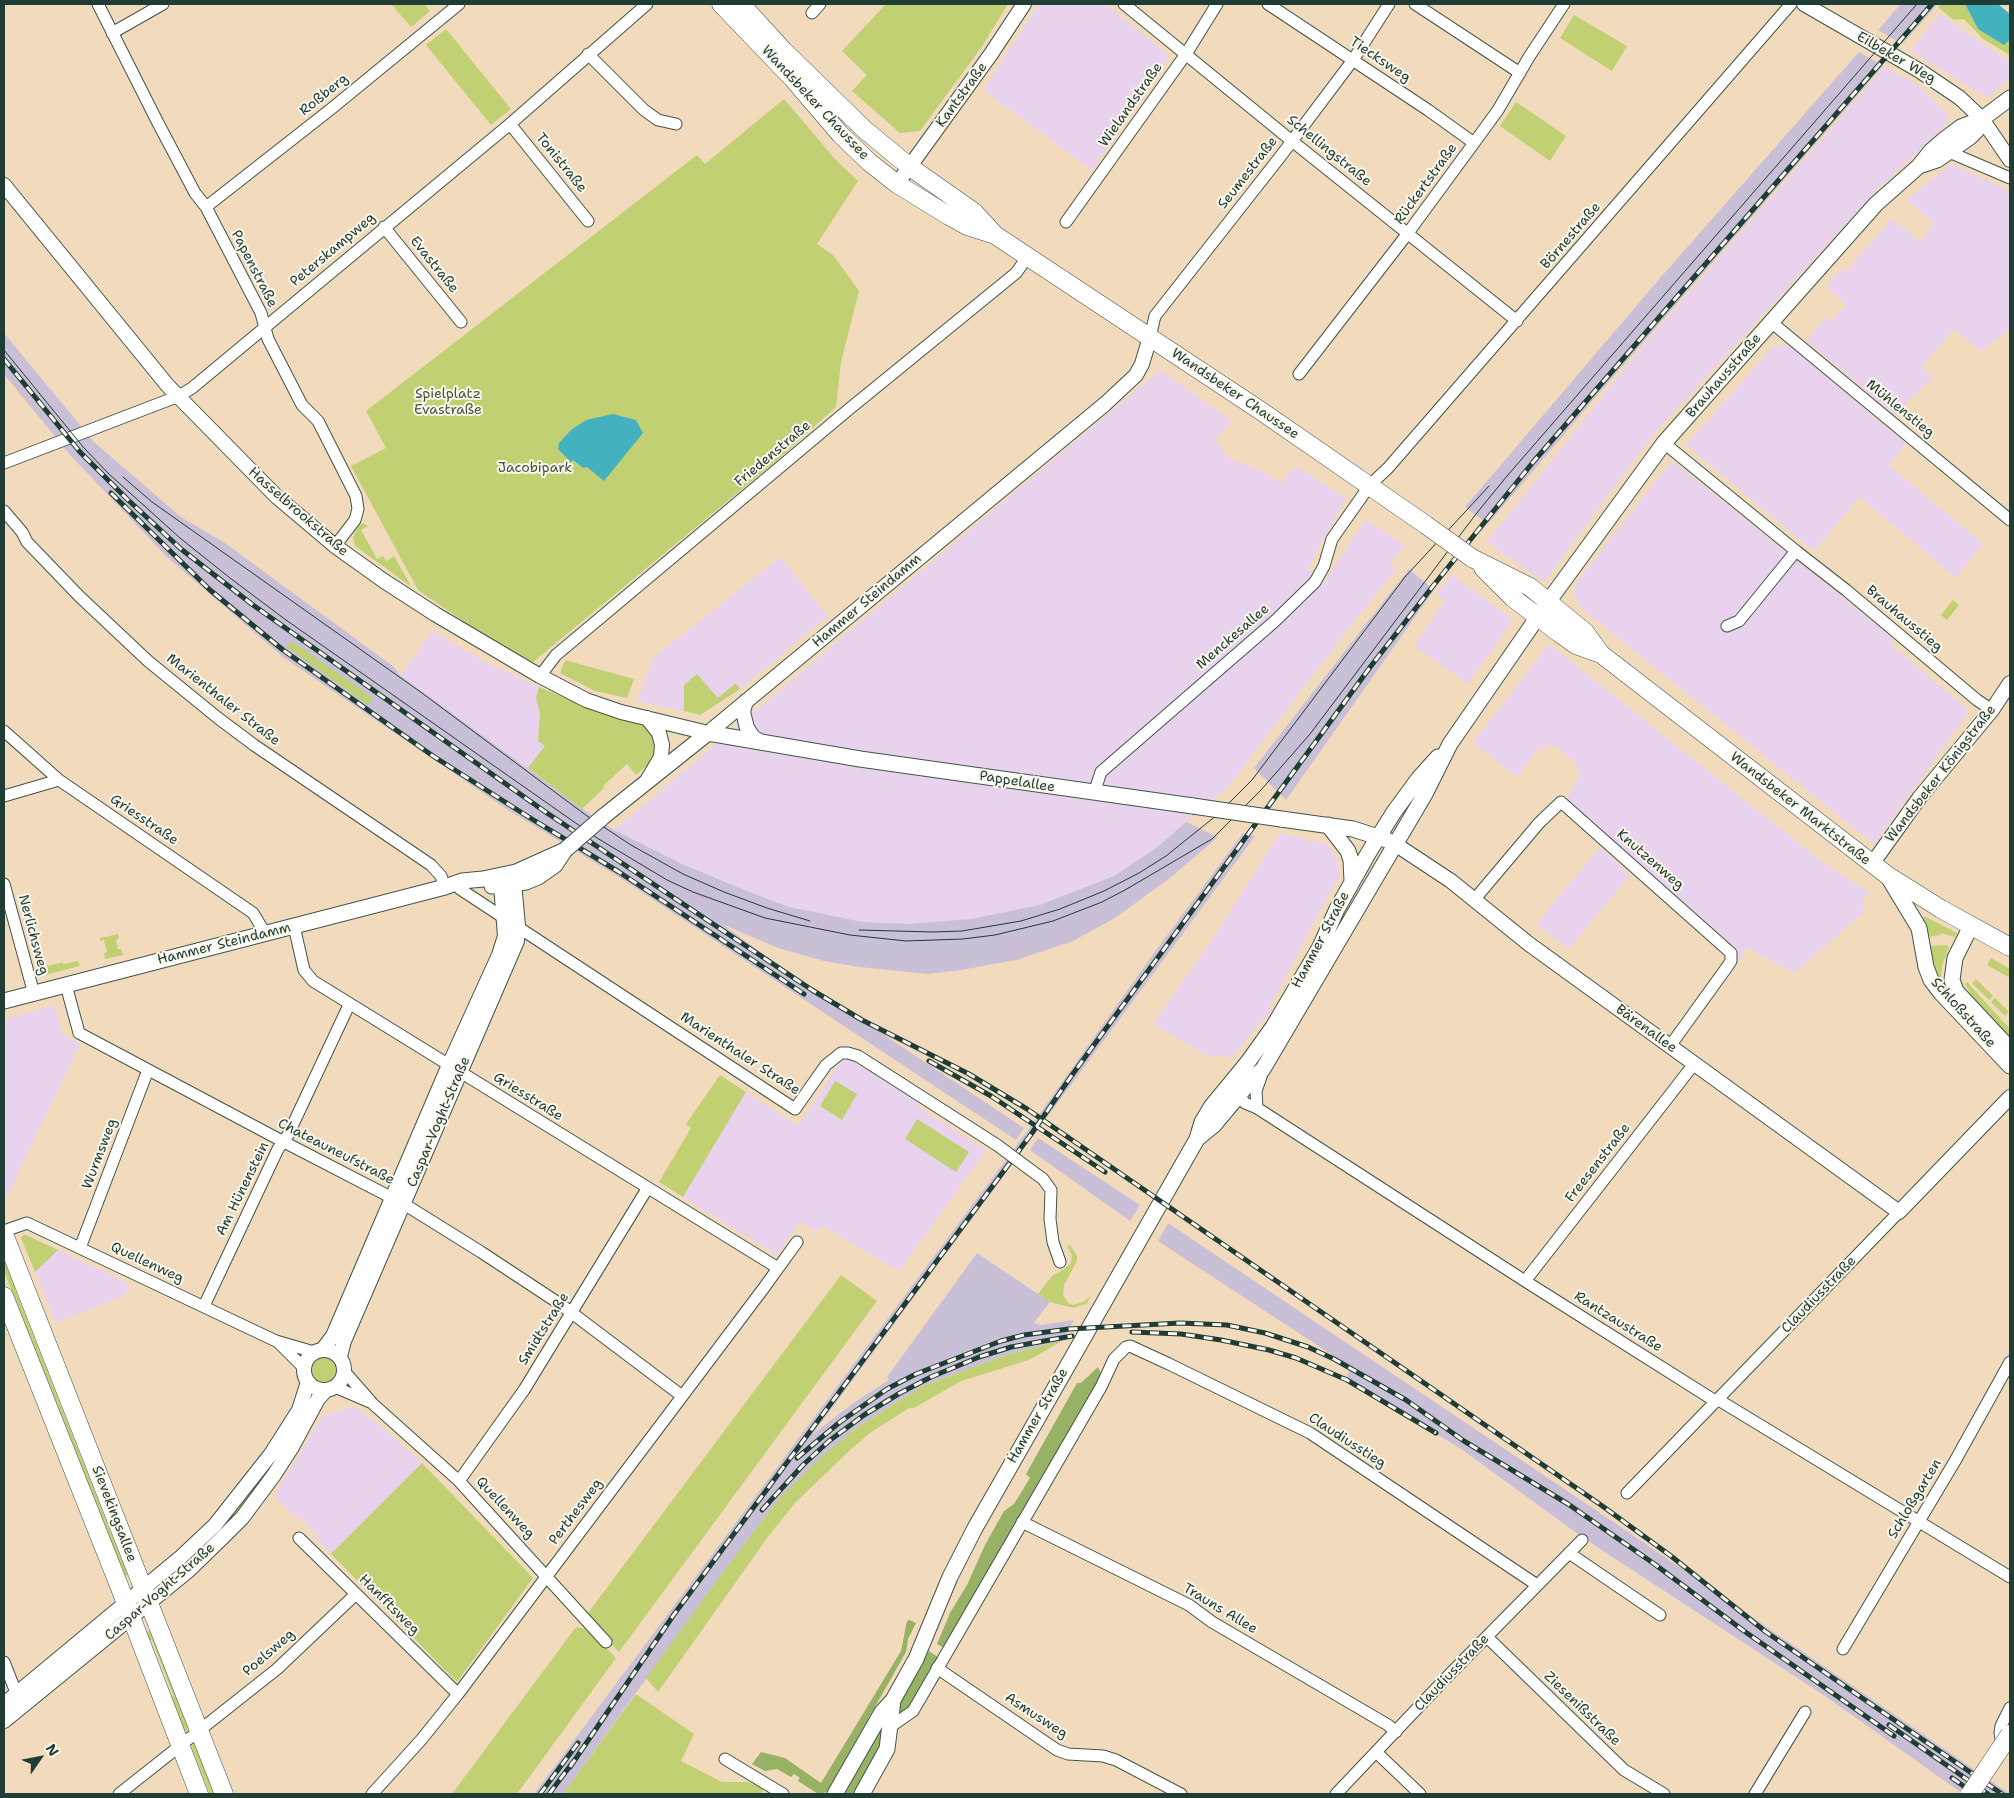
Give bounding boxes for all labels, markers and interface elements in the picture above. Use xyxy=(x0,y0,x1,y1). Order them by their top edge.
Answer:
street label: Eilbeker Weg xyxy=(1853,29,1939,87)
street label: Tiecksweg xyxy=(1346,34,1414,86)
street label: Wandsbeker Chaussee xyxy=(757,42,873,164)
street label: Kantstraße xyxy=(933,59,991,131)
street label: Wielandstraße xyxy=(1096,60,1166,150)
street label: Roßberg xyxy=(296,70,352,120)
street label: Schellingstraße xyxy=(1283,112,1375,190)
street label: Tonistraße xyxy=(532,130,590,196)
street label: Seumestraße xyxy=(1215,133,1281,213)
street label: Rückertstraße xyxy=(1391,140,1461,228)
street label: Börnestraße xyxy=(1537,199,1605,273)
street label: Peterskampweg xyxy=(287,210,379,290)
street label: Papenstraße xyxy=(227,228,281,310)
street label: Evastraße xyxy=(406,233,462,297)
street label: Brauhausstraße xyxy=(1683,330,1765,422)
street label: Wandsbeker Chaussee xyxy=(1168,345,1302,443)
street label: Mühlenstieg xyxy=(1863,376,1937,442)
park label: Spielplatz Evastraße xyxy=(414,386,482,418)
street label: Friedenstraße xyxy=(732,417,814,491)
park label: Jacobipark xyxy=(498,460,572,476)
street label: Hasselbrookstraße xyxy=(245,464,351,560)
street label: Hammer Steindamm xyxy=(809,551,925,651)
street label: Brauhausstieg xyxy=(1862,582,1946,656)
street label: Menckesallee xyxy=(1193,601,1273,673)
street label: Marienthaler Straße xyxy=(163,650,283,750)
street label: Wandsbeker Königstraße xyxy=(1882,702,2000,846)
street label: Wandsbeker Marktstraße xyxy=(1726,749,1874,869)
street label: Pappelallee xyxy=(978,768,1056,796)
street label: Griesstraße xyxy=(107,791,181,849)
street label: Knutzenweg xyxy=(1613,826,1687,894)
street label: Hammer Straße xyxy=(1288,889,1354,991)
street label: Nerlichsweg xyxy=(14,893,52,977)
street label: Hammer Steindamm xyxy=(156,919,292,969)
street label: Schloßstraße xyxy=(1927,974,1999,1052)
street label: Bärenallee xyxy=(1612,1001,1680,1057)
street label: Marienthaler Straße xyxy=(677,1009,803,1099)
street label: Caspar-Voght-Straße xyxy=(404,1054,474,1190)
street label: Griesstraße xyxy=(490,1069,566,1125)
street label: Chateauneufstraße xyxy=(275,1115,397,1189)
street label: Wurmsweg xyxy=(79,1116,121,1192)
street label: Freesenstraße xyxy=(1562,1120,1634,1206)
street label: Am Hünenstein xyxy=(213,1139,273,1239)
street label: Quellenweg xyxy=(108,1239,186,1287)
street label: Claudiusstraße xyxy=(1778,1253,1860,1337)
street label: Rantzaustraße xyxy=(1571,1288,1665,1356)
street label: Smidtstraße xyxy=(515,1290,573,1368)
street label: Hammer Straße xyxy=(1004,1365,1072,1467)
street label: Claudiusstieg xyxy=(1305,1410,1389,1472)
street label: Schloßgarten xyxy=(1885,1456,1945,1542)
street label: Sievekingsallee xyxy=(88,1463,140,1565)
street label: Quellenweg xyxy=(472,1473,538,1543)
street label: Perthesweg xyxy=(546,1476,606,1548)
street label: Caspar-Voght-Straße xyxy=(102,1540,218,1644)
street label: Hanfftsweg xyxy=(355,1571,423,1639)
street label: Trauns Allee xyxy=(1180,1580,1260,1638)
street label: Poelsweg xyxy=(240,1626,298,1680)
street label: Claudiusstraße xyxy=(1411,1631,1493,1715)
street label: Ziesenißstraße xyxy=(1540,1668,1624,1750)
street label: Asmusweg xyxy=(1001,1689,1071,1743)
north arrow xyxy=(15,1733,65,1783)
text: N xyxy=(42,1740,63,1759)

